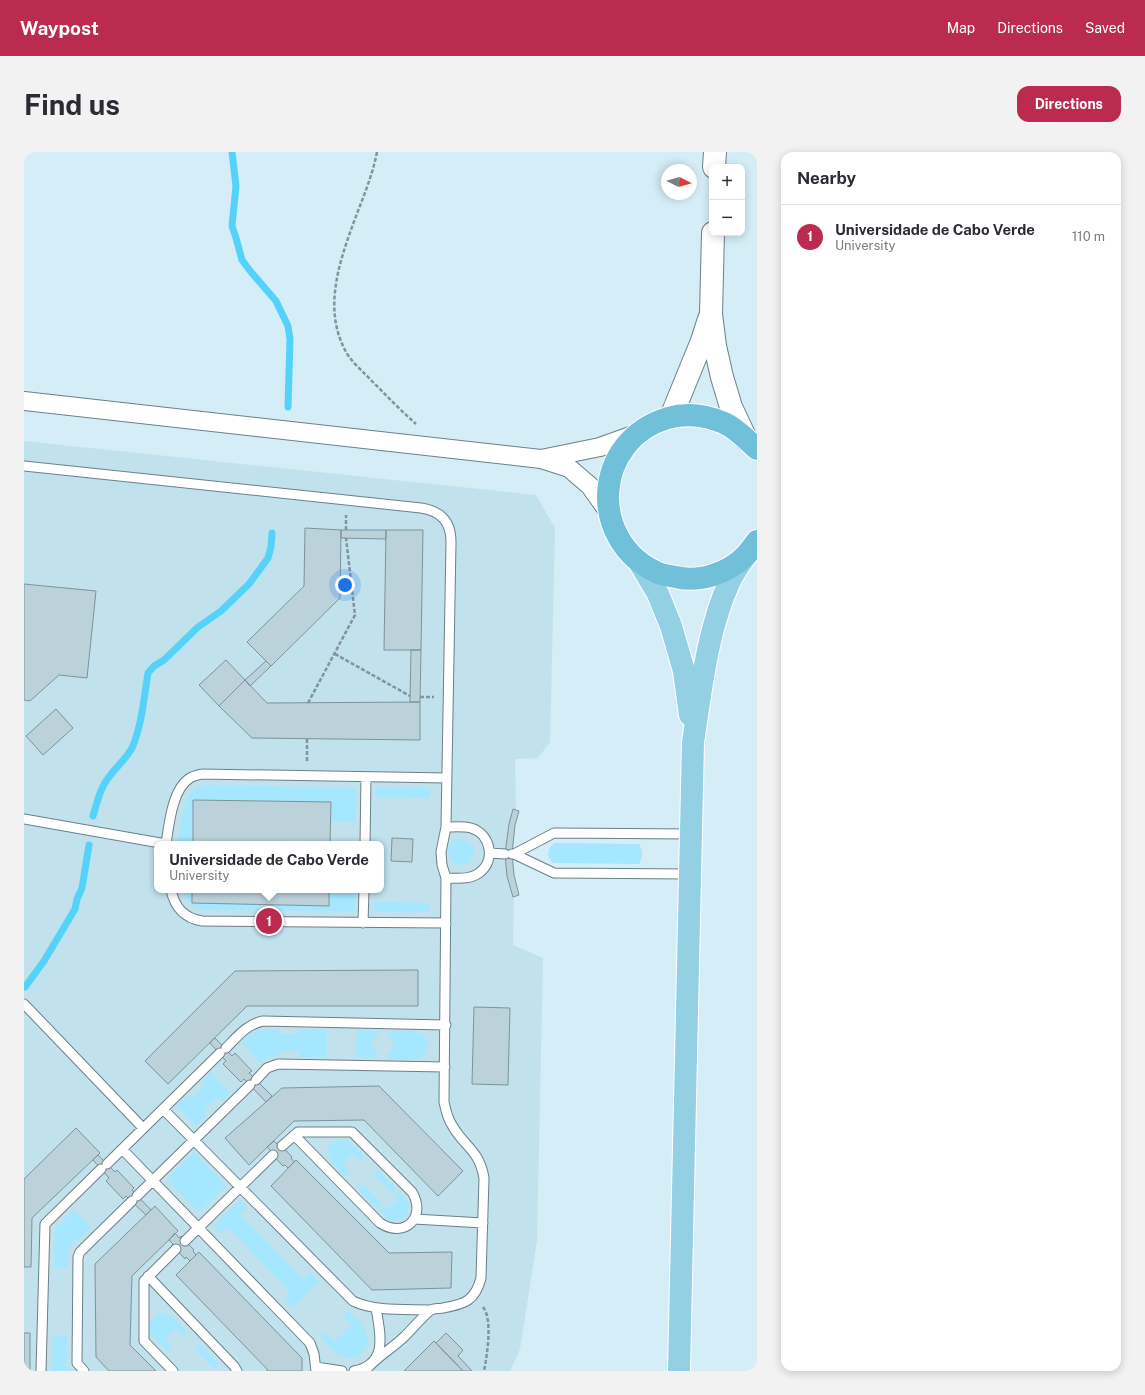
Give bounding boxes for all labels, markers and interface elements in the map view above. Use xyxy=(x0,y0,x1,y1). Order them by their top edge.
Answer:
text: Waypost xyxy=(20,17,99,39)
text: Map xyxy=(947,20,975,36)
text: Directions xyxy=(997,20,1063,36)
text: Saved xyxy=(1085,20,1125,36)
button: Directions xyxy=(1017,86,1121,122)
text: Find us xyxy=(24,88,120,121)
north arrow xyxy=(661,164,697,200)
map controls xyxy=(709,164,745,236)
button: + xyxy=(709,164,745,200)
text: Nearby xyxy=(797,168,856,188)
button: − xyxy=(709,200,745,236)
text: Universidade de Cabo Verde xyxy=(835,221,1035,238)
text: 1 xyxy=(807,229,813,244)
text: 110 m xyxy=(1072,229,1105,244)
text: University xyxy=(835,238,895,253)
your location xyxy=(335,575,355,595)
popup xyxy=(154,841,384,893)
text: Universidade de Cabo Verde xyxy=(169,851,369,868)
text: University xyxy=(169,868,229,883)
pin: 1 xyxy=(256,906,282,936)

